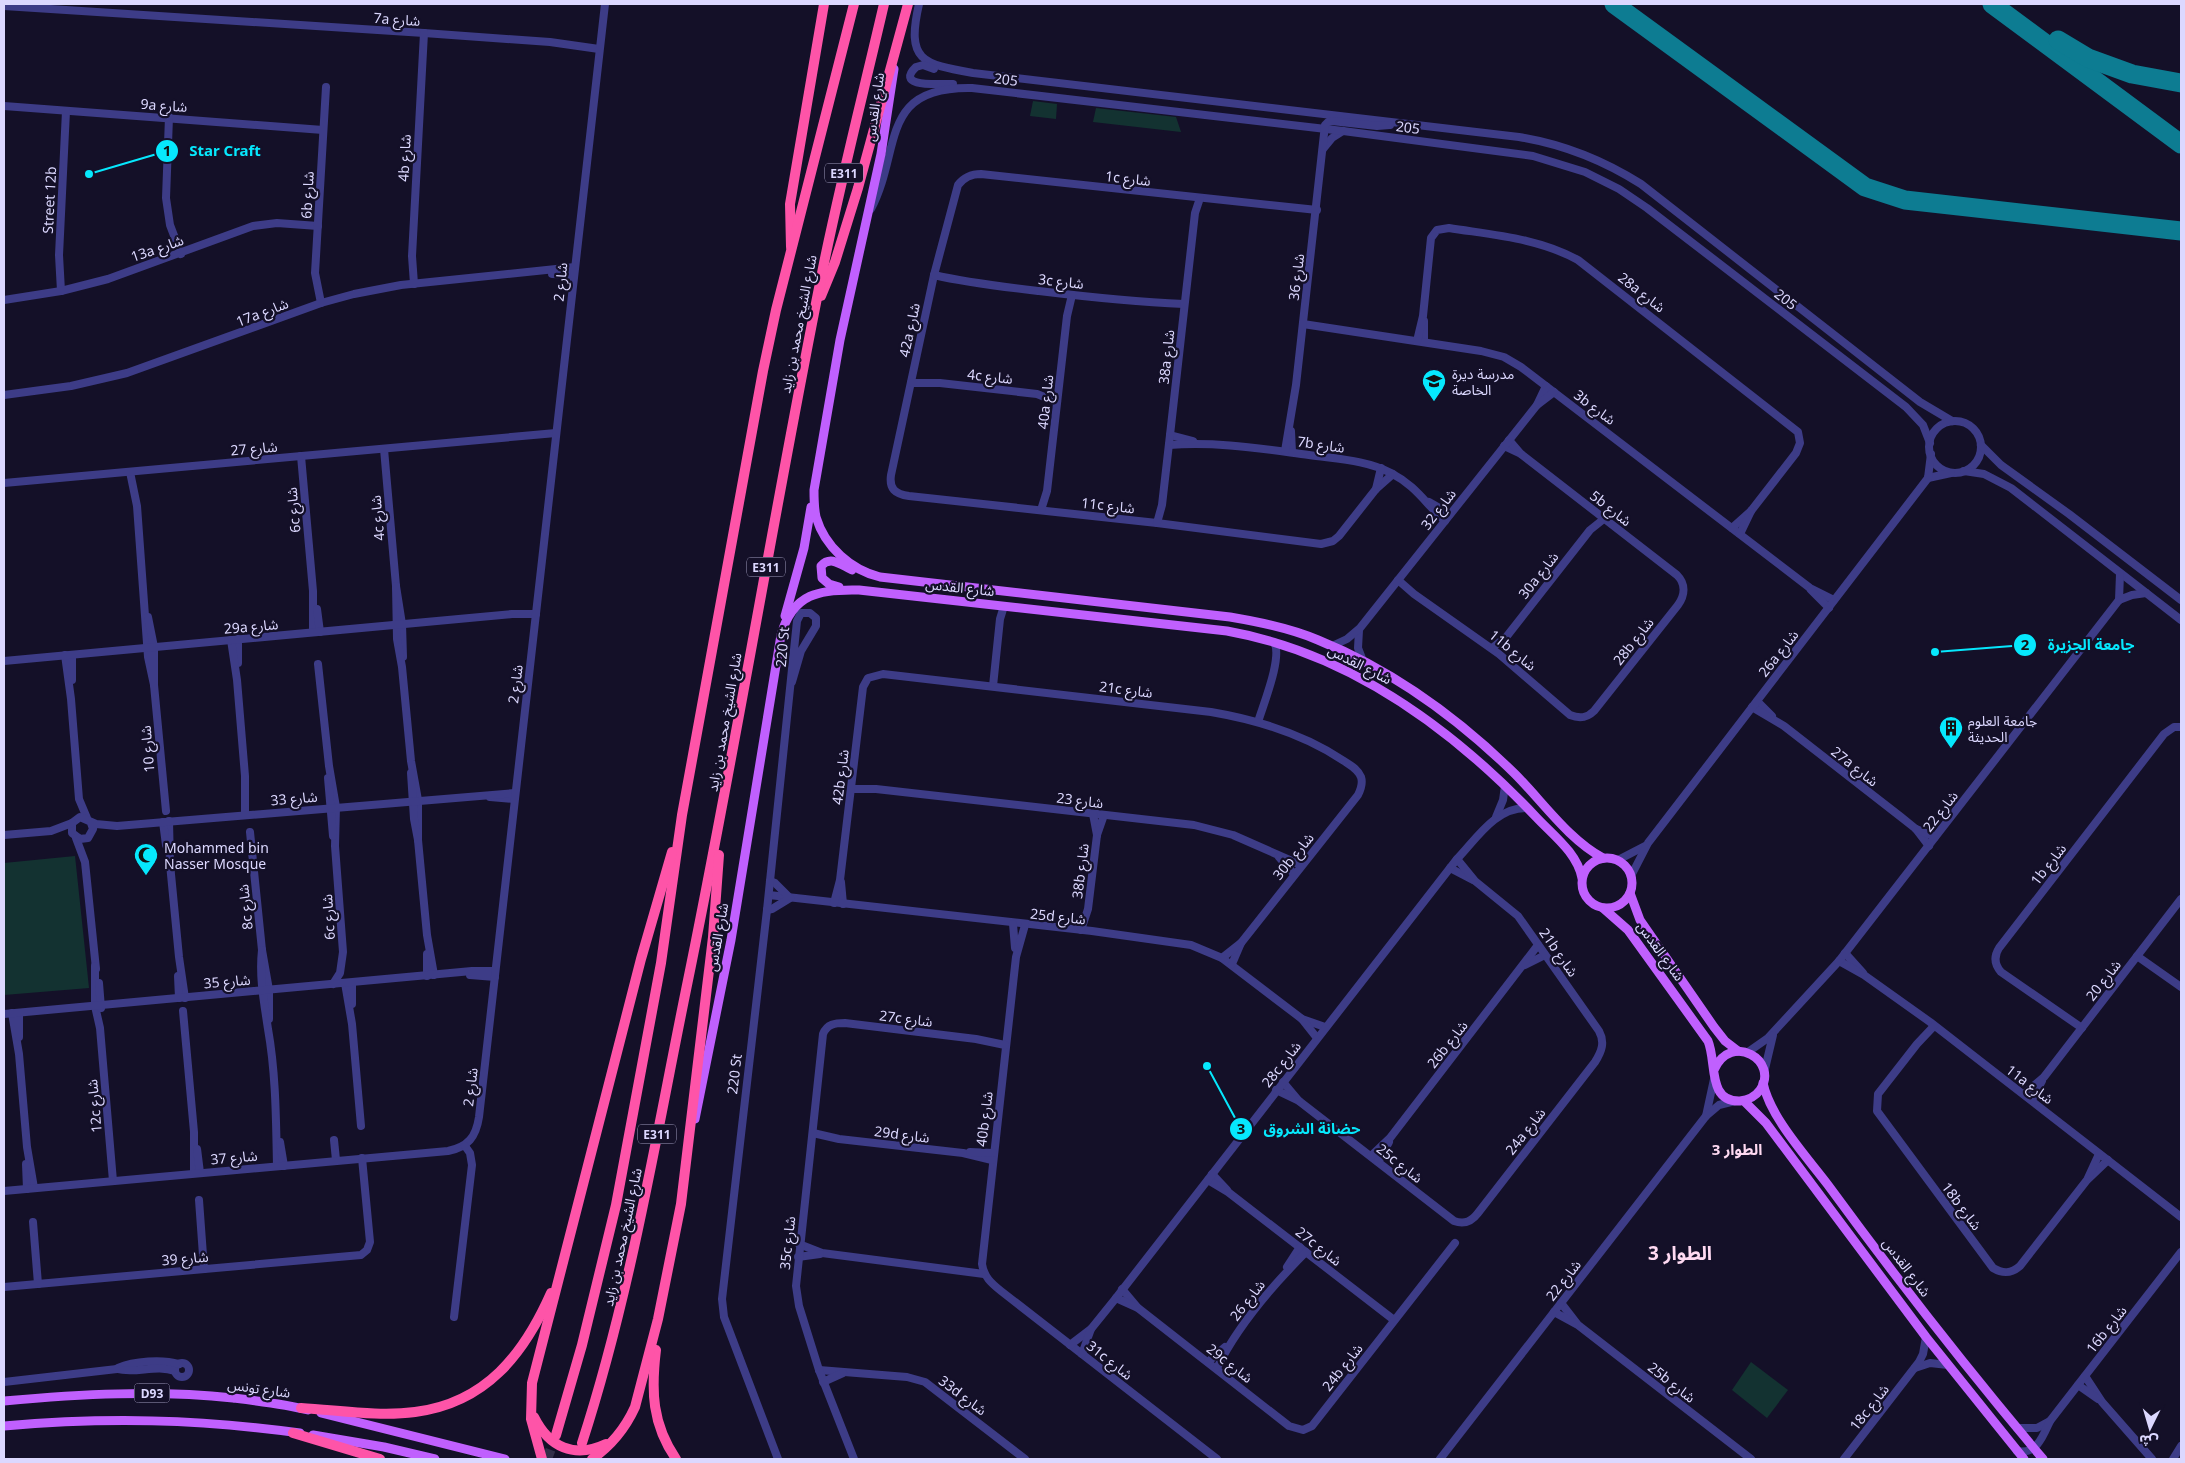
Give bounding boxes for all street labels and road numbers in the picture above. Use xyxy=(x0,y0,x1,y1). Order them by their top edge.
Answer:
street label: 7a شارع xyxy=(373,8,421,32)
street label: 205 xyxy=(993,68,1019,90)
street label: شارع القدس xyxy=(860,71,890,143)
street label: 9a شارع xyxy=(140,94,188,118)
street label: 205 xyxy=(1395,116,1421,138)
street label: 4b شارع xyxy=(393,134,417,182)
road number: E311 xyxy=(825,164,863,182)
street label: Street 12b xyxy=(38,166,60,234)
street label: 1c شارع xyxy=(1104,166,1152,192)
street label: 6b شارع xyxy=(296,171,320,219)
street label: 13a شارع xyxy=(128,230,187,268)
street label: شارع الشيخ محمد بن زايد xyxy=(775,253,823,395)
street label: شارع 36 xyxy=(1284,253,1310,302)
street label: شارع 2 xyxy=(549,262,573,303)
street label: 28a شارع xyxy=(1613,268,1669,318)
street label: 3c شارع xyxy=(1037,269,1085,295)
street label: 205 xyxy=(1771,284,1801,314)
street label: 17a شارع xyxy=(233,293,292,333)
street label: 42a شارع xyxy=(894,301,926,359)
street label: 38a شارع xyxy=(1154,329,1180,385)
street label: 4c شارع xyxy=(966,364,1014,390)
street label: 40a شارع xyxy=(1033,374,1059,430)
street label: 3b شارع xyxy=(1569,385,1620,431)
street label: 7b شارع xyxy=(1296,431,1346,459)
street label: شارع 27 xyxy=(230,436,278,462)
street label: شارع 32 xyxy=(1416,485,1462,535)
street label: 6c شارع xyxy=(282,486,306,534)
street label: 5b شارع xyxy=(1585,486,1636,532)
street label: 11c شارع xyxy=(1080,493,1136,519)
street label: 4c شارع xyxy=(366,494,390,542)
street label: 30a شارع xyxy=(1514,548,1564,604)
road number: E311 xyxy=(747,558,785,576)
street label: شارع القدس xyxy=(924,574,995,602)
street label: 28b شارع xyxy=(1608,613,1659,670)
street label: 29a شارع xyxy=(223,614,279,640)
street label: 11b شارع xyxy=(1484,625,1541,676)
street label: 220 St xyxy=(771,626,793,668)
street label: 26a شارع xyxy=(1754,626,1804,682)
street label: شارع القدس xyxy=(1324,640,1395,690)
street label: شارع الشيخ محمد بن زايد xyxy=(702,651,748,793)
street label: شارع 2 xyxy=(503,663,529,705)
street label: 21c شارع xyxy=(1098,676,1154,704)
street label: شارع 10 xyxy=(135,725,161,773)
street label: 27a شارع xyxy=(1826,742,1882,792)
street label: 42b شارع xyxy=(827,748,855,806)
street label: شارع 33 xyxy=(270,786,318,812)
street label: شارع 22 xyxy=(1918,787,1964,837)
street label: شارع 23 xyxy=(1055,788,1104,814)
street label: 30b شارع xyxy=(1268,828,1319,885)
street label: 1b شارع xyxy=(2026,839,2072,890)
street label: 38b شارع xyxy=(1067,842,1095,900)
street label: 8c شارع xyxy=(233,883,259,931)
street label: 6c شارع xyxy=(317,893,341,940)
street label: شارع القدس xyxy=(702,901,734,973)
street label: 25d شارع xyxy=(1029,904,1087,930)
street label: شارع القدس xyxy=(1631,917,1689,986)
street label: 21b شارع xyxy=(1534,924,1583,981)
street label: شارع 20 xyxy=(2081,956,2127,1006)
street label: شارع 35 xyxy=(203,969,251,995)
street label: 27c شارع xyxy=(878,1005,934,1033)
street label: 26b شارع xyxy=(1422,1016,1473,1073)
street label: 28c شارع xyxy=(1257,1037,1307,1092)
street label: 220 St xyxy=(722,1053,746,1095)
street label: 11a شارع xyxy=(2001,1060,2058,1110)
street label: شارع 2 xyxy=(458,1066,484,1108)
street label: 12c شارع xyxy=(82,1078,108,1134)
street label: 40b شارع xyxy=(971,1090,999,1148)
street label: 24a شارع xyxy=(1501,1104,1551,1160)
street label: 29d شارع xyxy=(873,1121,931,1149)
road number: E311 xyxy=(638,1124,676,1144)
street label: 25c شارع xyxy=(1372,1139,1427,1189)
street label: شارع 37 xyxy=(210,1145,258,1171)
street label: شارع الشيخ محمد بن زايد xyxy=(598,1166,648,1308)
street label: 18b شارع xyxy=(1936,1178,1986,1235)
street label: 35c شارع xyxy=(775,1215,801,1271)
street label: 27c شارع xyxy=(1291,1222,1346,1272)
street label: شارع القدس xyxy=(1877,1234,1935,1302)
street label: شارع 39 xyxy=(161,1246,209,1272)
street label: شارع 22 xyxy=(1541,1256,1587,1306)
street label: شارع 26 xyxy=(1225,1276,1271,1326)
street label: 16b شارع xyxy=(2081,1301,2132,1358)
street label: 31c شارع xyxy=(1082,1336,1137,1386)
street label: 29c شارع xyxy=(1202,1339,1257,1389)
street label: 24b شارع xyxy=(1317,1339,1368,1396)
street label: 25b شارع xyxy=(1643,1357,1700,1408)
street label: 33d شارع xyxy=(934,1371,991,1421)
street label: شارع تونس xyxy=(226,1374,292,1404)
street label: 18c شارع xyxy=(1845,1380,1895,1435)
road number: D93 xyxy=(134,1384,170,1402)

